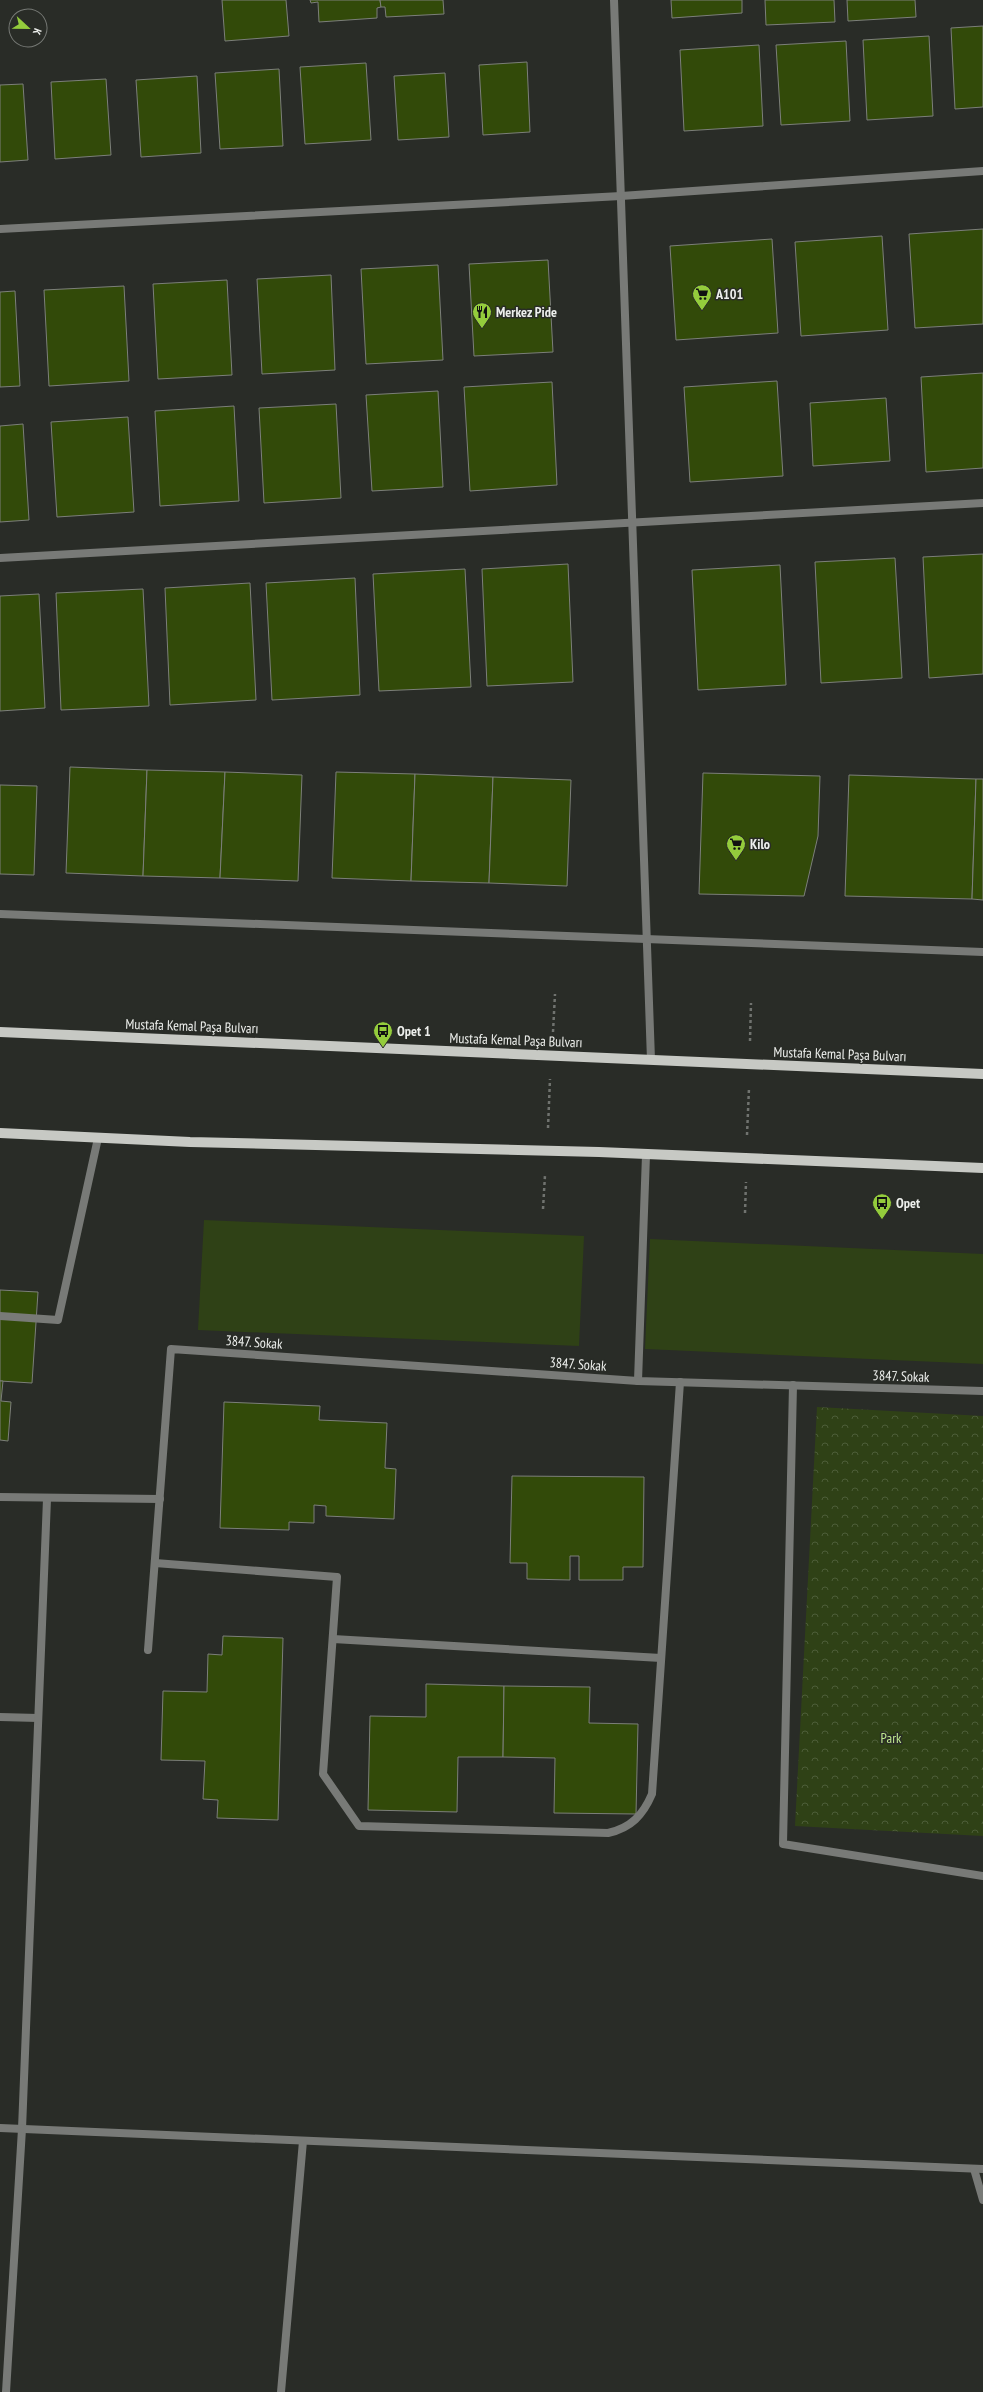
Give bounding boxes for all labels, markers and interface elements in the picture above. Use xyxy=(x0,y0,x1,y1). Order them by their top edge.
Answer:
north arrow xyxy=(8,8,48,48)
text: K xyxy=(30,26,45,37)
supermarket icon: A101 xyxy=(691,283,713,311)
place label: A101 xyxy=(715,285,743,303)
restaurant icon: Merkez Pide xyxy=(471,301,493,329)
place label: Merkez Pide xyxy=(496,303,557,321)
supermarket icon: Kilo xyxy=(725,833,747,861)
place label: Kilo xyxy=(750,835,770,853)
street label: Mustafa Kemal Paşa Bulvarı xyxy=(125,1015,259,1037)
bus stop icon: Opet 1 xyxy=(372,1020,394,1048)
place label: Opet 1 xyxy=(397,1022,431,1040)
street label: Mustafa Kemal Paşa Bulvarı xyxy=(449,1029,583,1051)
street label: Mustafa Kemal Paşa Bulvarı xyxy=(773,1043,907,1065)
bus stop icon: Opet xyxy=(871,1192,893,1220)
place label: Opet xyxy=(896,1194,920,1212)
street label: 3847. Sokak xyxy=(225,1331,284,1353)
street label: 3847. Sokak xyxy=(549,1353,608,1375)
street label: 3847. Sokak xyxy=(872,1366,930,1386)
park label: Park xyxy=(881,1729,902,1747)

